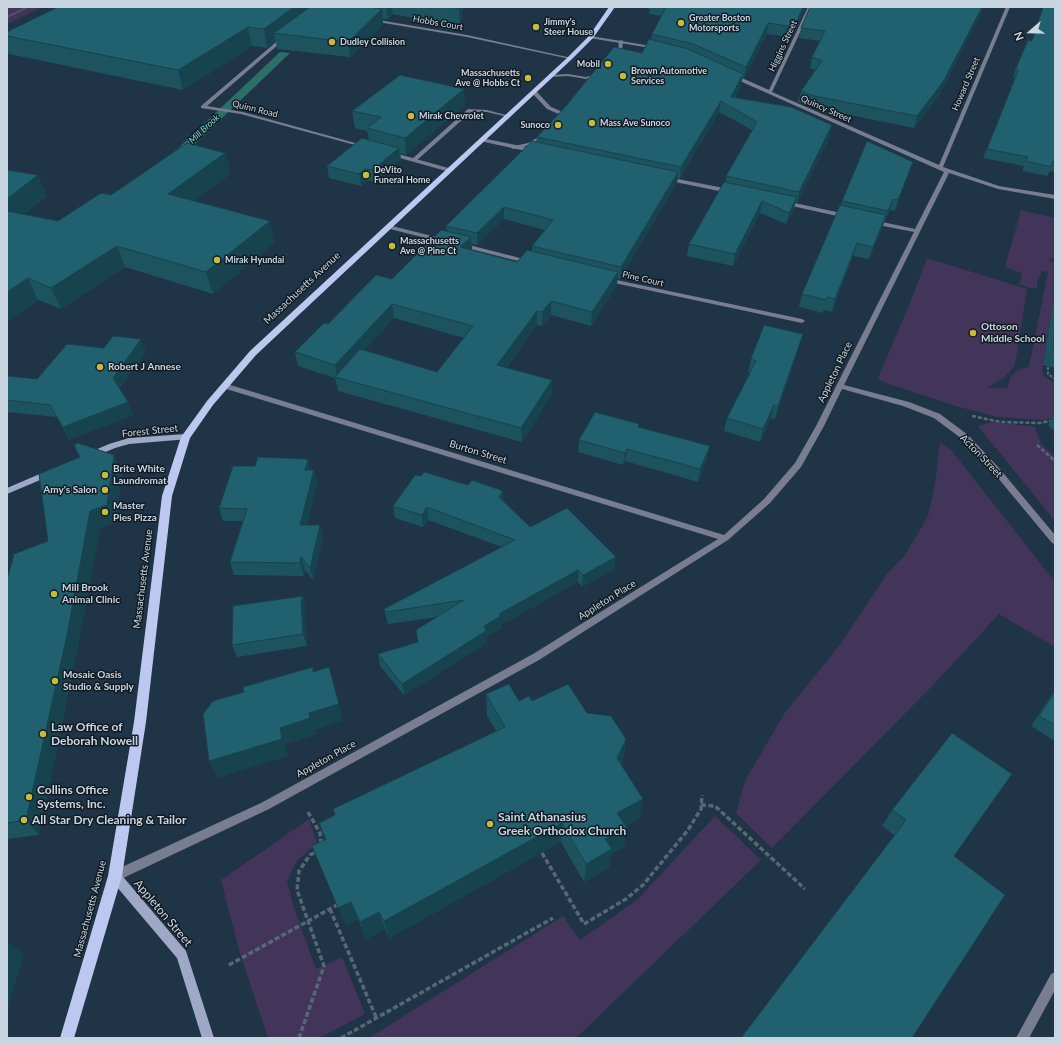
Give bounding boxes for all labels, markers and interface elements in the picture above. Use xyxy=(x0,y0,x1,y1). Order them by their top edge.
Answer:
north arrow xyxy=(1010,12,1050,52)
street label: Hobbs Court xyxy=(412,13,464,33)
place label: Greater Boston Motorsports xyxy=(689,13,750,34)
place label: Jimmy's Steer House xyxy=(544,17,593,38)
marker: Greater Boston Motorsports xyxy=(676,18,686,28)
street label: Higgins Street xyxy=(766,19,800,73)
marker: Jimmy's Steer House xyxy=(531,22,541,32)
text: N xyxy=(1011,30,1026,42)
marker: Dudley Collision xyxy=(327,37,337,47)
place label: Dudley Collision xyxy=(340,37,405,47)
street label: Howard Street xyxy=(950,55,982,113)
place label: Mobil xyxy=(577,59,600,69)
marker: Mobil xyxy=(603,59,613,69)
place label: Brown Automotive Services xyxy=(631,66,707,87)
place label: Massachusetts Ave @ Hobbs Ct xyxy=(455,68,520,89)
marker: Brown Automotive Services xyxy=(618,71,628,81)
marker: Massachusetts Ave @ Hobbs Ct xyxy=(523,73,533,83)
street label: Quincy Street xyxy=(799,93,853,125)
street label: Quinn Road xyxy=(231,98,279,120)
marker: Mirak Chevrolet xyxy=(406,111,416,121)
place label: Mirak Chevrolet xyxy=(419,111,484,121)
water label: Mill Brook xyxy=(187,112,221,146)
marker: Mass Ave Sunoco xyxy=(587,118,597,128)
place label: Mass Ave Sunoco xyxy=(600,118,670,128)
place label: Sunoco xyxy=(520,120,550,130)
marker: Sunoco xyxy=(553,120,563,130)
place label: DeVito Funeral Home xyxy=(374,165,430,186)
marker: DeVito Funeral Home xyxy=(361,170,371,180)
place label: Massachusetts Ave @ Pine Ct xyxy=(400,236,459,257)
marker: Massachusetts Ave @ Pine Ct xyxy=(387,241,397,251)
street label: Massachusetts Avenue xyxy=(261,249,343,327)
marker: Mirak Hyundai xyxy=(212,255,222,265)
place label: Mirak Hyundai xyxy=(225,255,284,265)
street label: Pine Court xyxy=(621,269,665,289)
place label: Ottoson Middle School xyxy=(981,321,1044,344)
marker: Ottoson Middle School xyxy=(968,328,978,338)
street label: Appleton Place xyxy=(815,340,855,404)
place label: Robert J Annese xyxy=(108,361,181,373)
marker: Robert J Annese xyxy=(95,362,105,372)
street label: Forest Street xyxy=(121,422,179,440)
street label: Acton Street xyxy=(958,432,1004,480)
street label: Burton Street xyxy=(448,438,508,466)
place label: Brite White Laundromat xyxy=(113,463,167,486)
marker: Brite White Laundromat xyxy=(100,470,110,480)
place label: Amy's Salon xyxy=(43,484,97,496)
marker: Amy's Salon xyxy=(100,485,110,495)
place label: Master Pies Pizza xyxy=(113,500,157,524)
marker: Master Pies Pizza xyxy=(100,507,110,517)
street label: Massachusetts Avenue xyxy=(131,529,155,629)
street label: Appleton Place xyxy=(576,577,638,623)
place label: Mill Brook Animal Clinic xyxy=(62,582,120,606)
marker: Mill Brook Animal Clinic xyxy=(49,589,59,599)
place label: Mosaic Oasis Studio & Supply xyxy=(63,669,134,692)
marker: Mosaic Oasis Studio & Supply xyxy=(50,676,60,686)
place label: Law Office of Deborah Nowell xyxy=(51,720,138,748)
marker: Law Office of Deborah Nowell xyxy=(38,729,48,739)
street label: Appleton Place xyxy=(294,738,358,780)
place label: Collins Office Systems, Inc. xyxy=(37,783,108,811)
marker: Collins Office Systems, Inc. xyxy=(24,792,34,802)
place label: Saint Athanasius Greek Orthodox Church xyxy=(498,810,626,838)
place label: All Star Dry Cleaning & Tailor xyxy=(32,813,186,827)
marker: All Star Dry Cleaning & Tailor xyxy=(19,815,29,825)
marker: Saint Athanasius Greek Orthodox Church xyxy=(485,819,495,829)
street label: Massachusetts Avenue xyxy=(71,859,109,959)
street label: Appleton Street xyxy=(131,877,195,949)

